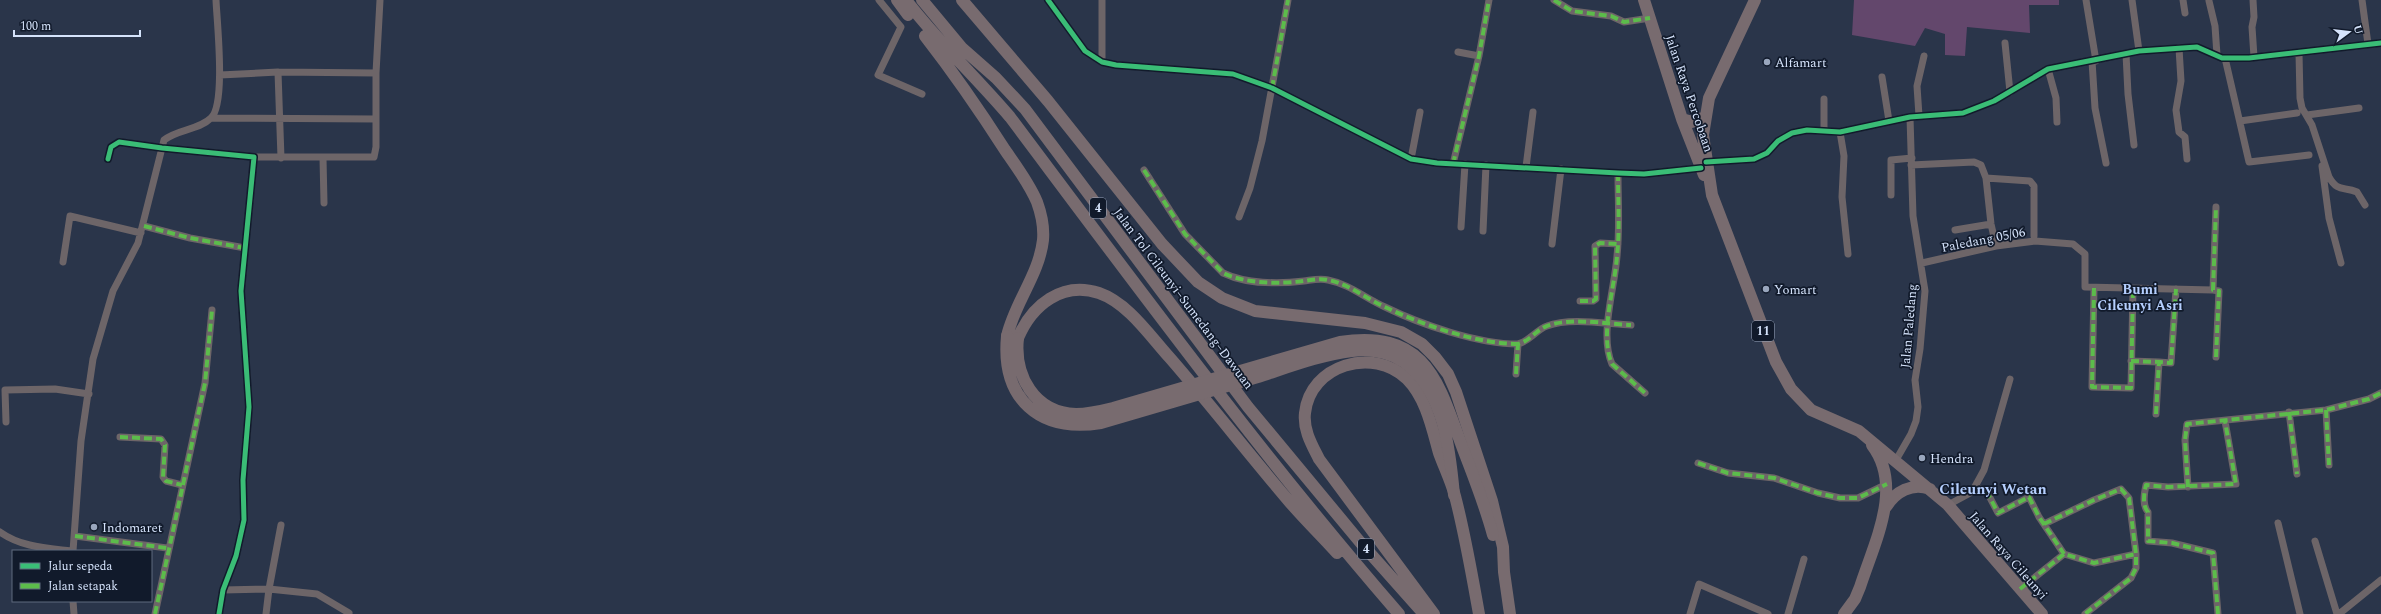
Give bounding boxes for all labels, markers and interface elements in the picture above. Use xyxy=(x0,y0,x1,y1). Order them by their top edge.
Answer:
scale bar xyxy=(14,12,140,38)
north arrow xyxy=(2329,12,2369,52)
text: 100 m xyxy=(20,17,51,36)
text: U xyxy=(2349,23,2368,36)
street label: Jalan Raya Percobaan xyxy=(1660,32,1719,155)
place label: Alfamart xyxy=(1775,53,1827,73)
marker: Alfamart xyxy=(1762,57,1772,67)
road number: 4 xyxy=(1090,198,1106,218)
street label: Jalan Tol Cileunyi–Sumedang–Dawuan xyxy=(1108,204,1259,394)
street label: Paledang 05/06 xyxy=(1939,222,2027,258)
district label: Bumi Cileunyi Asri xyxy=(2097,279,2183,316)
place label: Yomart xyxy=(1774,280,1817,300)
street label: Jalan Paledang xyxy=(1895,283,1923,369)
marker: Yomart xyxy=(1761,284,1771,294)
road number: 11 xyxy=(1752,321,1774,341)
place label: Hendra xyxy=(1930,449,1974,469)
marker: Hendra xyxy=(1917,453,1927,463)
district label: Cileunyi Wetan xyxy=(1939,478,2047,501)
street label: Jalan Raya Cileunyi xyxy=(1964,507,2052,604)
place label: Indomaret xyxy=(102,518,163,538)
marker: Indomaret xyxy=(89,522,99,532)
road number: 4 xyxy=(1358,539,1374,559)
legend xyxy=(12,550,152,602)
text: Jalur sepeda xyxy=(48,557,113,576)
text: Jalan setapak xyxy=(48,577,118,596)

